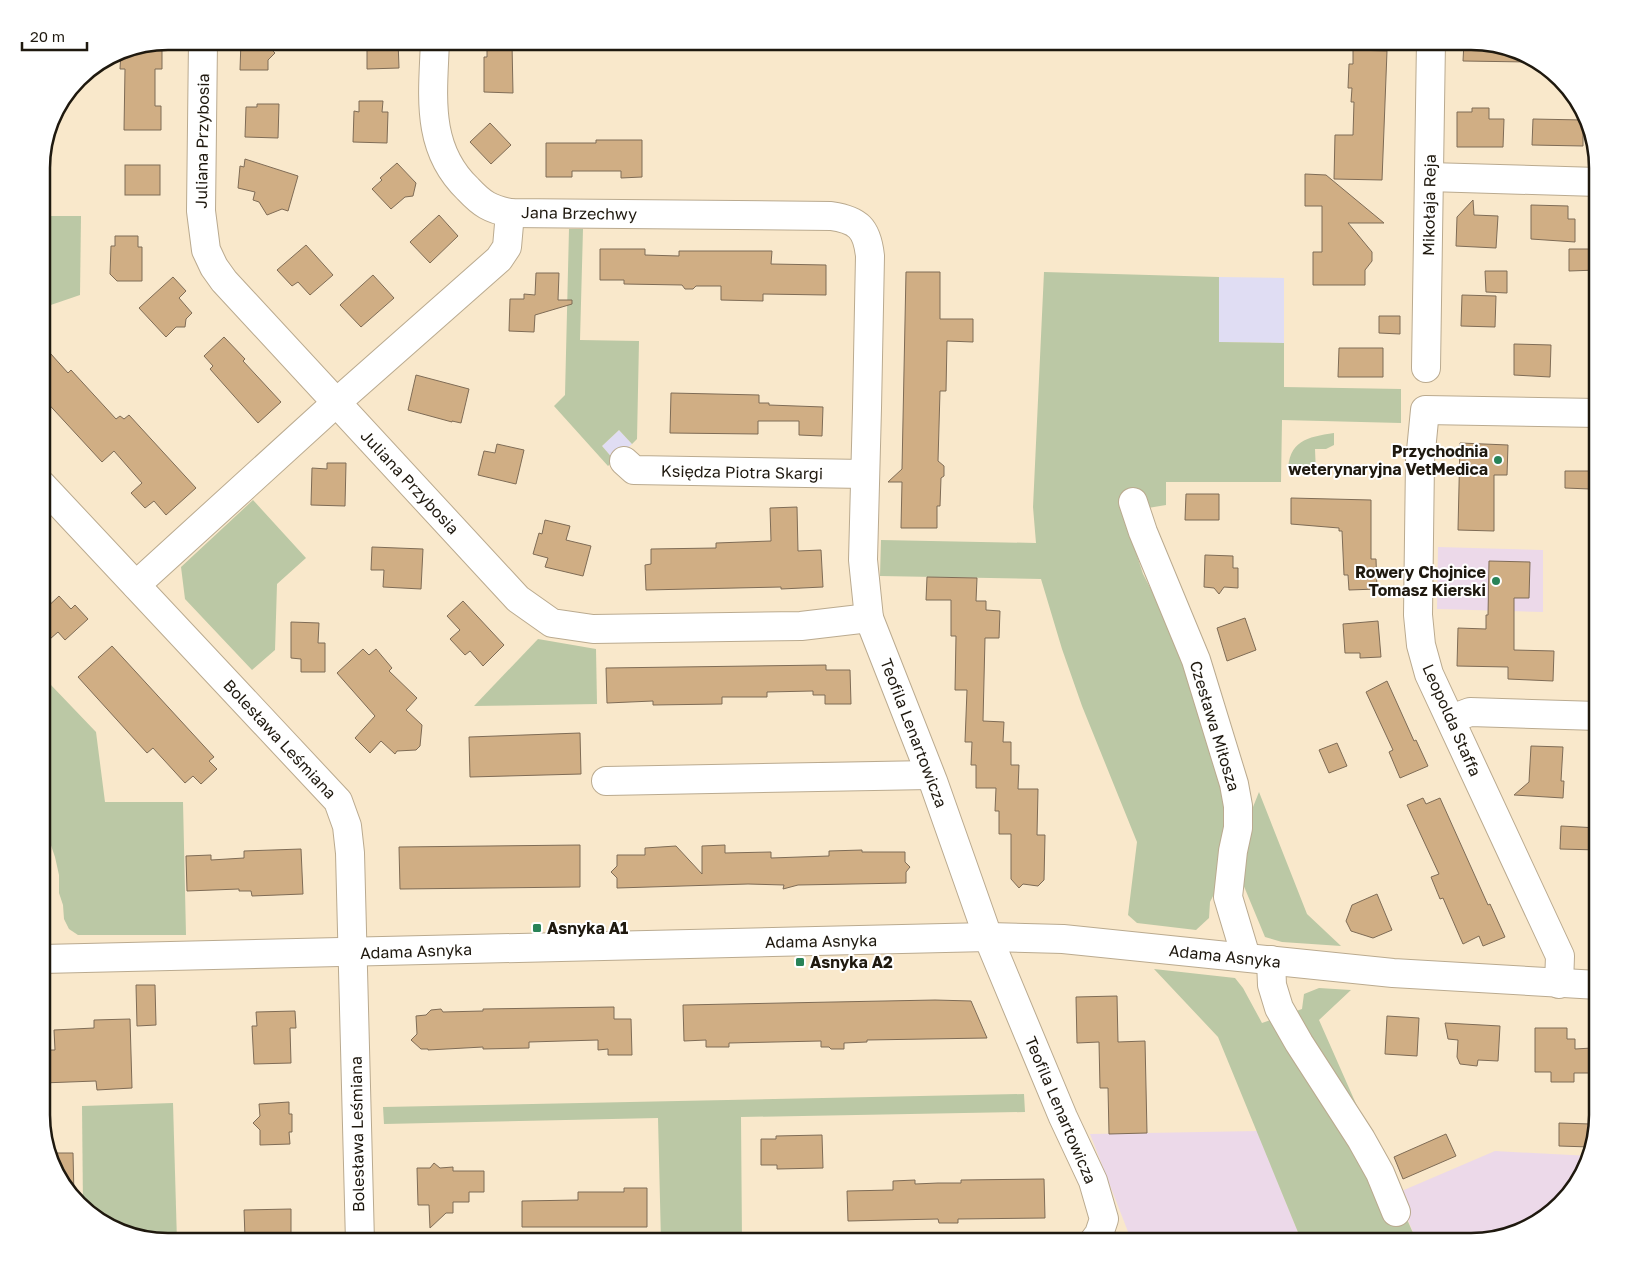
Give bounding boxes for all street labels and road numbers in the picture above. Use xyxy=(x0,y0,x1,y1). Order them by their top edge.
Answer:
street label: Juliana Przybosia xyxy=(191,73,213,209)
street label: Mikołaja Reja xyxy=(1418,154,1440,256)
street label: Jana Brzechwy xyxy=(521,202,637,224)
street label: Juliana Przybosia xyxy=(357,426,463,538)
street label: Księdza Piotra Skargi xyxy=(661,461,823,483)
street label: Teofila Lenartowicza xyxy=(876,656,952,810)
street label: Czesława Miłosza xyxy=(1186,658,1244,794)
street label: Leopolda Staffa xyxy=(1418,661,1486,779)
street label: Bolesława Leśmiana xyxy=(219,675,341,803)
street label: Adama Asnyka xyxy=(765,930,877,952)
street label: Adama Asnyka xyxy=(360,939,472,963)
street label: Adama Asnyka xyxy=(1168,940,1282,972)
street label: Teofila Lenartowicza xyxy=(1021,1033,1101,1187)
street label: Bolesława Leśmiana xyxy=(346,1056,368,1212)

